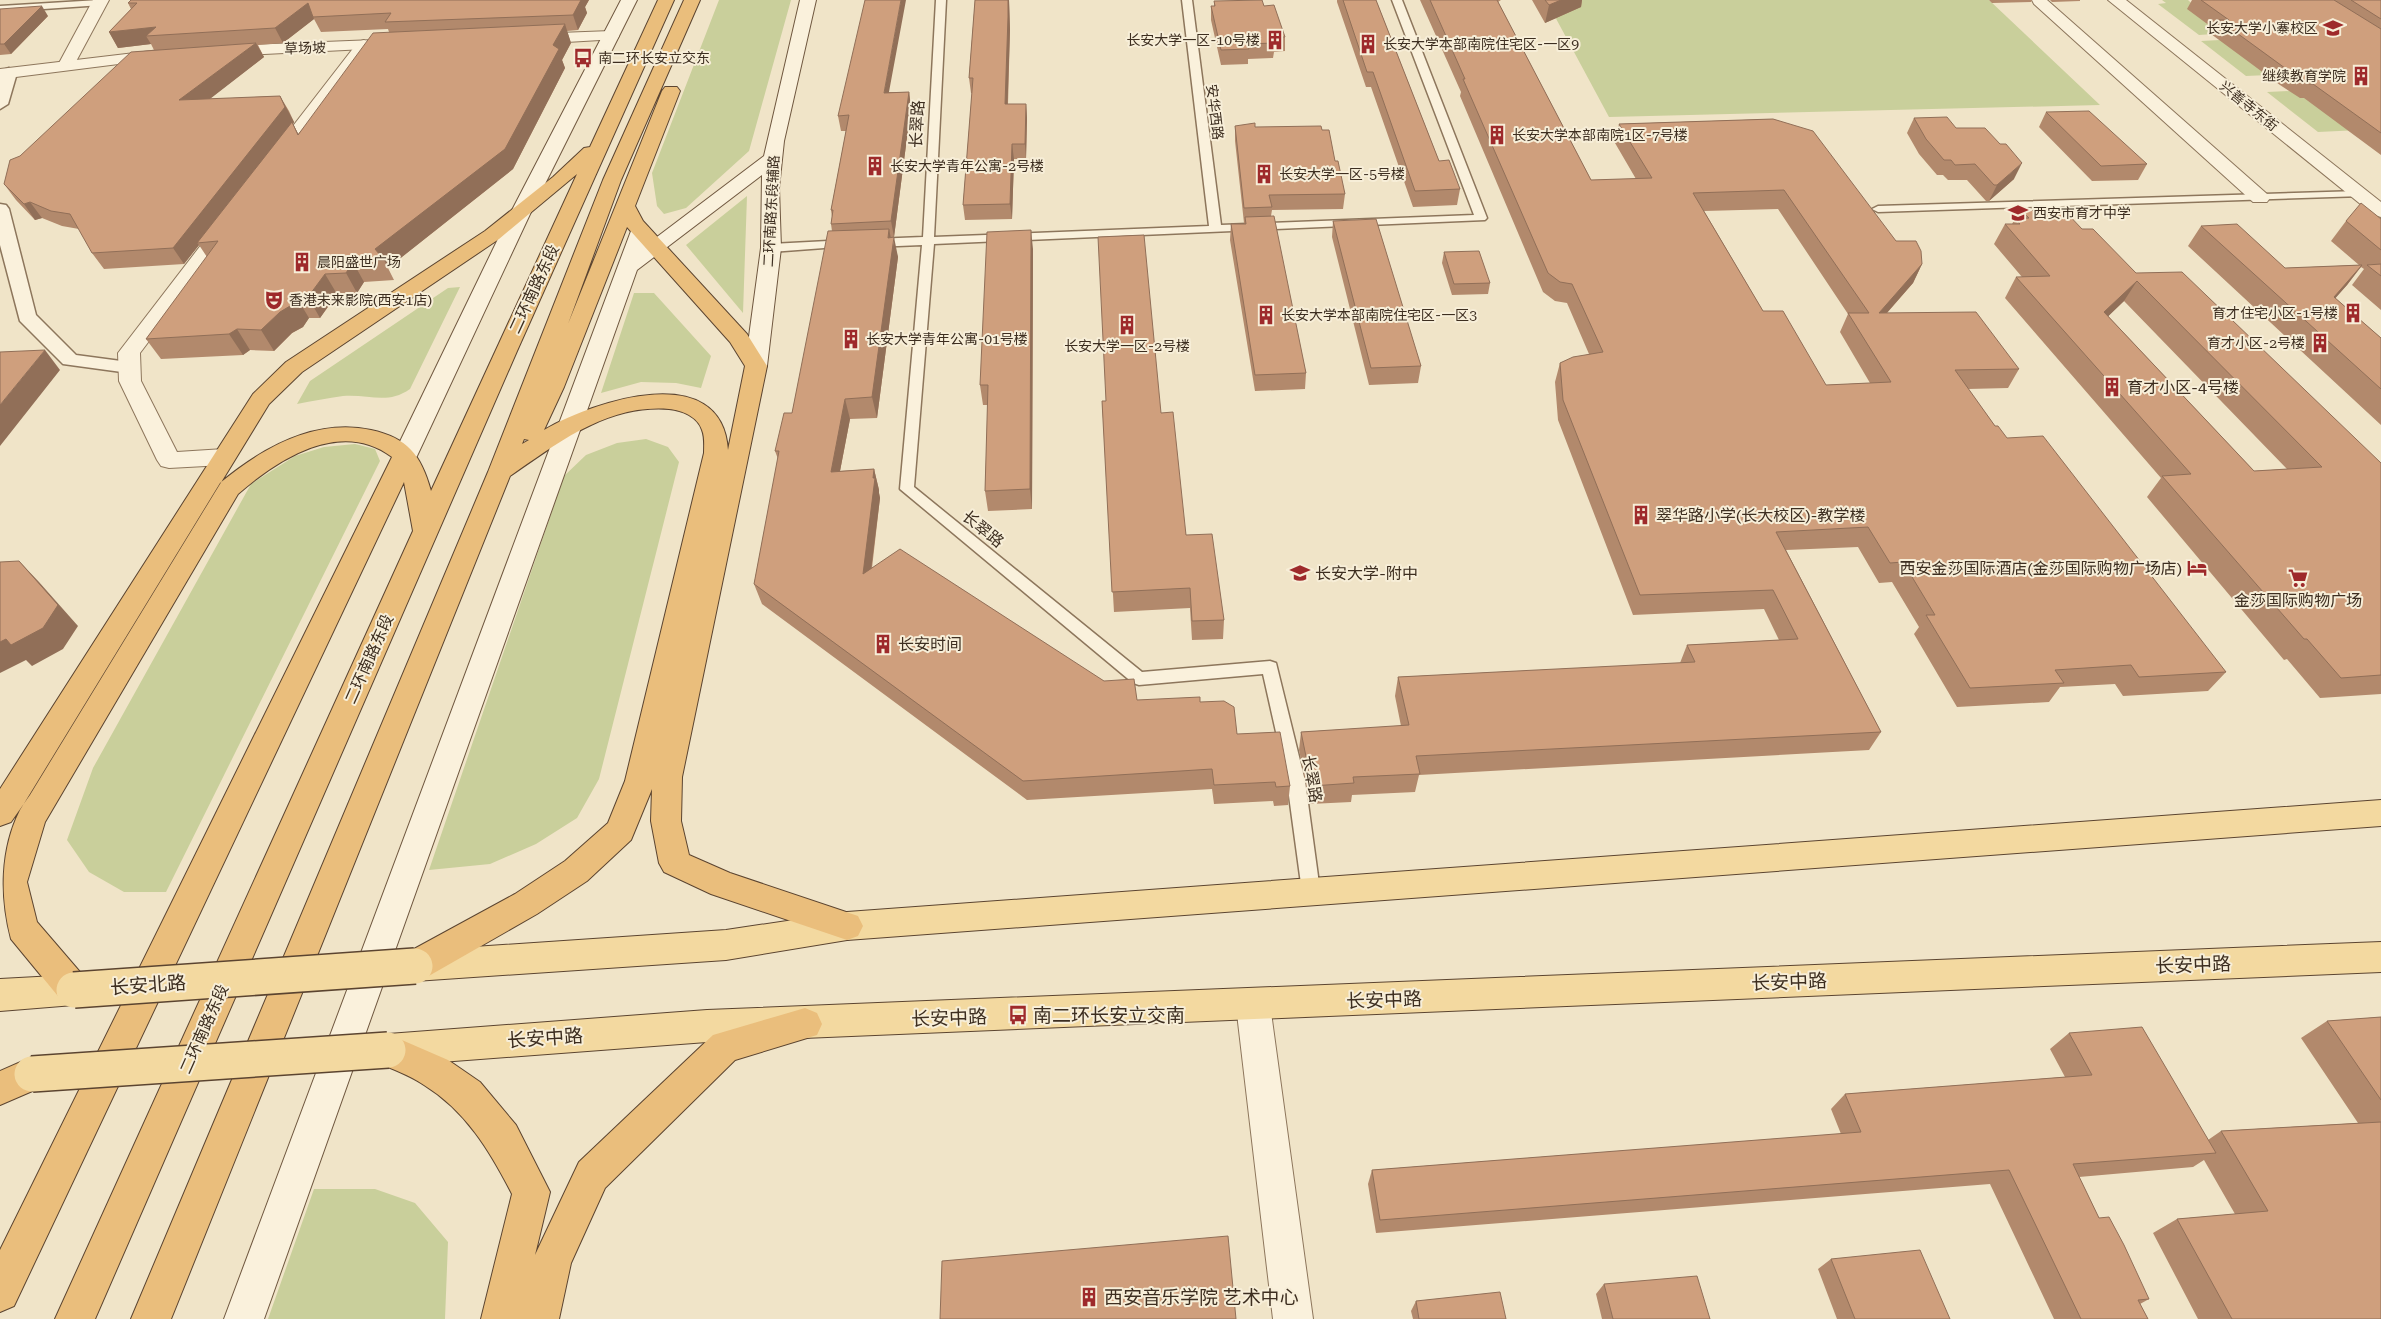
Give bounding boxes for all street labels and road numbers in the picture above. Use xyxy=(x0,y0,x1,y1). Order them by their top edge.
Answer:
street label: 草场坡 xyxy=(284,39,326,57)
street label: 兴善寺东街 xyxy=(2217,78,2281,134)
street label: 安华西路 xyxy=(1204,83,1226,141)
street label: 长翠路 xyxy=(906,100,928,148)
street label: 二环南路东段辅路 xyxy=(760,155,782,267)
street label: 二环南路东段 xyxy=(505,241,563,337)
street label: 长翠路 xyxy=(958,507,1008,551)
street label: 二环南路东段 xyxy=(341,611,397,707)
street label: 长翠路 xyxy=(1298,754,1326,804)
street label: 长安中路 xyxy=(2155,952,2231,978)
street label: 长安中路 xyxy=(1751,969,1827,995)
street label: 长安北路 xyxy=(109,971,187,999)
street label: 二环南路东段 xyxy=(176,981,232,1077)
street label: 长安中路 xyxy=(1346,987,1422,1013)
street label: 长安中路 xyxy=(911,1005,987,1031)
street label: 长安中路 xyxy=(506,1024,584,1052)

